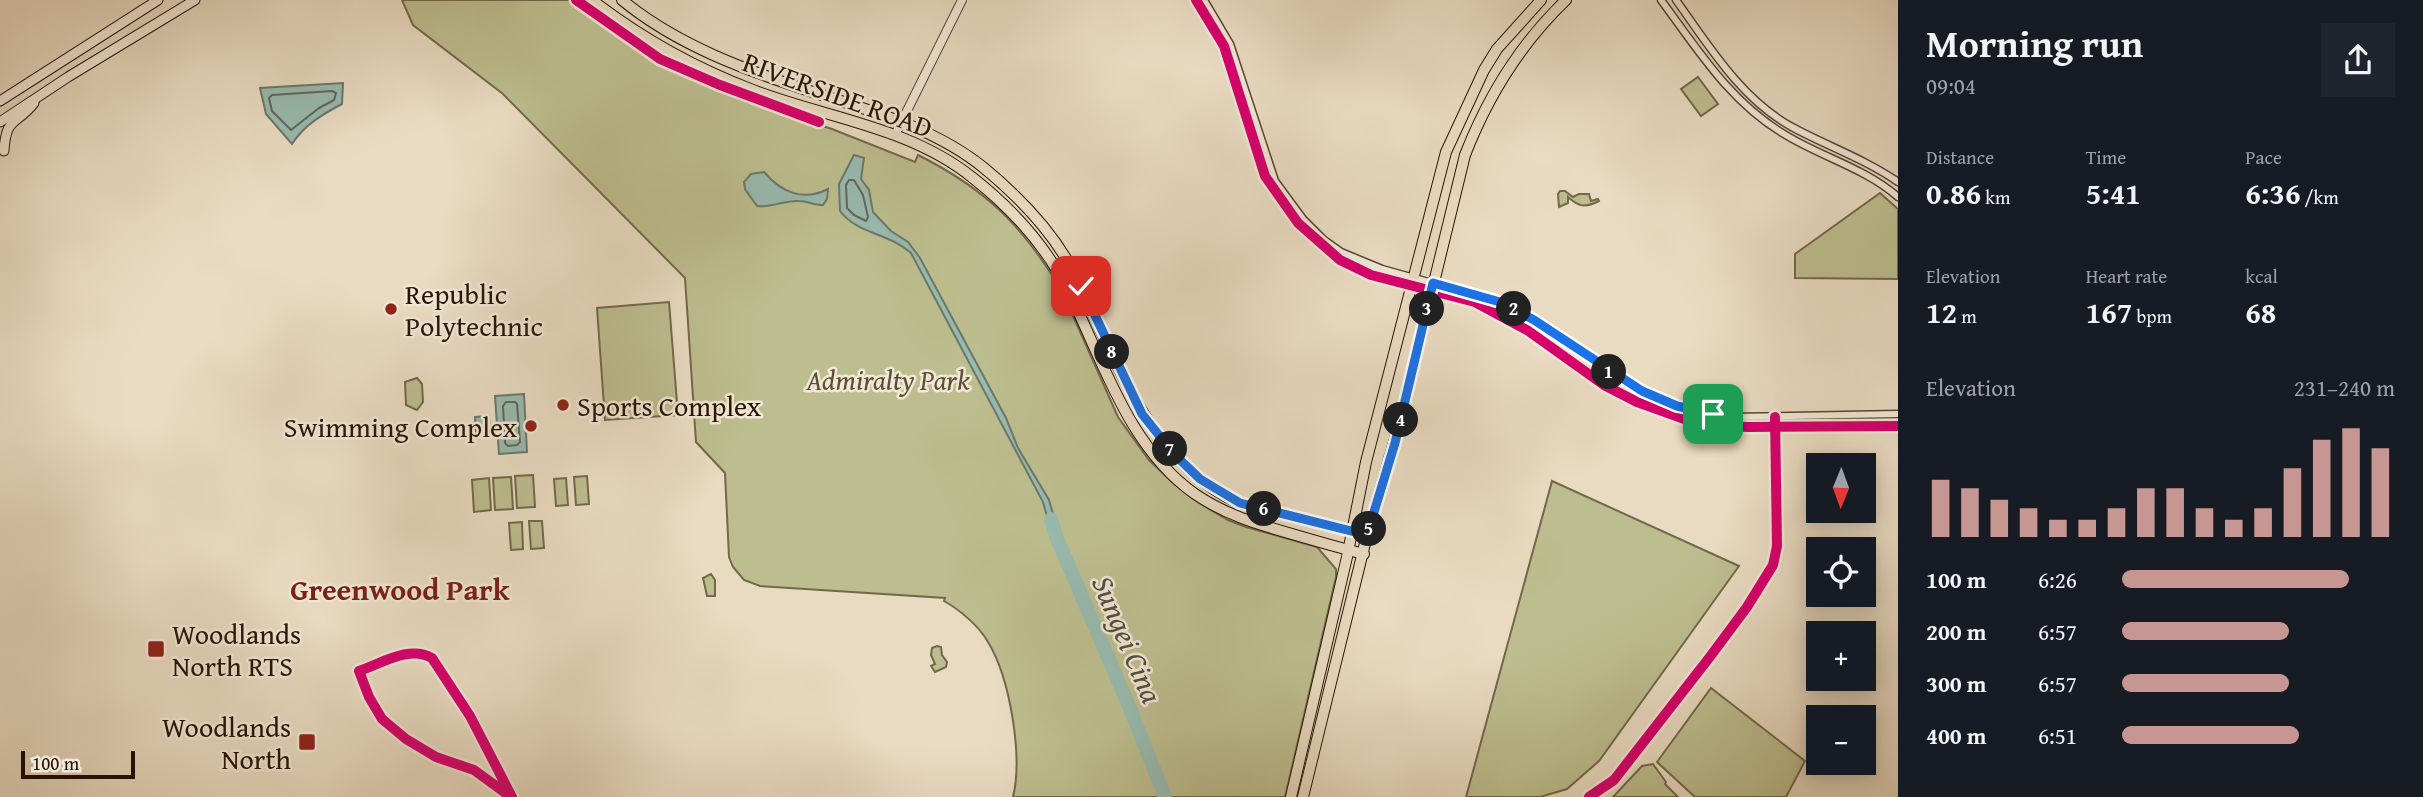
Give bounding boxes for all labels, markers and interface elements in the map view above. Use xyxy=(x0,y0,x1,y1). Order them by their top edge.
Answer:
text: Morning run xyxy=(1926,15,2143,71)
button: share xyxy=(2321,23,2395,97)
street label: RIVERSIDE ROAD xyxy=(737,41,939,147)
text: 09:04 xyxy=(1926,69,1976,102)
text: Distance xyxy=(1926,143,1994,171)
text: Time xyxy=(2086,143,2126,171)
text: Pace xyxy=(2245,143,2282,171)
text: 0.86 xyxy=(1926,171,1981,215)
text: 5:41 xyxy=(2086,171,2141,215)
text: 6:36 xyxy=(2245,171,2300,215)
text: km xyxy=(1981,183,2010,211)
text: /km xyxy=(2300,183,2339,211)
pin xyxy=(1051,256,1111,316)
text: Elevation xyxy=(1926,262,2000,290)
text: Heart rate xyxy=(2086,262,2167,290)
text: kcal xyxy=(2245,262,2278,290)
icon: check xyxy=(1062,267,1100,305)
place label: Republic Polytechnic xyxy=(405,273,543,346)
text: 12 xyxy=(1926,290,1957,334)
text: 167 xyxy=(2086,290,2132,334)
text: 68 xyxy=(2245,290,2276,334)
pin: 3 xyxy=(1410,292,1444,326)
pin: 2 xyxy=(1496,292,1532,326)
text: 3 xyxy=(1422,294,1431,322)
text: 2 xyxy=(1509,294,1518,322)
marker: Republic Polytechnic xyxy=(383,301,399,317)
text: m xyxy=(1957,302,1977,330)
text: bpm xyxy=(2132,302,2172,330)
pin: 8 xyxy=(1094,334,1130,370)
text: 8 xyxy=(1107,337,1116,365)
pin: 1 xyxy=(1592,354,1626,390)
text: 1 xyxy=(1604,357,1613,385)
park label: Admiralty Park xyxy=(805,359,970,400)
text: Elevation xyxy=(1926,371,2016,404)
text: 231–240 m xyxy=(2294,371,2395,404)
pin xyxy=(1683,384,1743,444)
place label: Sports Complex xyxy=(577,385,762,426)
icon: arrive xyxy=(1694,395,1732,433)
marker: Sports Complex xyxy=(555,397,571,413)
pin: 4 xyxy=(1384,402,1418,438)
text: 4 xyxy=(1396,405,1405,433)
place label: Swimming Complex xyxy=(284,406,518,447)
marker: Swimming Complex xyxy=(523,418,539,434)
pin: 7 xyxy=(1152,432,1188,466)
text: 7 xyxy=(1165,434,1174,462)
north arrow xyxy=(1806,453,1876,523)
map controls xyxy=(1806,453,1876,775)
pin: 6 xyxy=(1246,491,1282,526)
text: 6 xyxy=(1259,494,1268,522)
pin: 5 xyxy=(1352,512,1386,546)
text: 5 xyxy=(1364,514,1373,542)
button: locate xyxy=(1806,537,1876,607)
text: 100 m xyxy=(1926,563,1987,596)
text: 6:26 xyxy=(2038,563,2077,596)
district label: Greenwood Park xyxy=(290,567,511,611)
water label: Sungei Cina xyxy=(1081,568,1175,710)
place label: Woodlands North RTS xyxy=(172,613,301,686)
text: 200 m xyxy=(1926,615,1987,648)
text: 6:57 xyxy=(2038,615,2077,648)
button: + xyxy=(1806,621,1876,691)
marker: Woodlands North RTS xyxy=(146,639,166,659)
text: 300 m xyxy=(1926,667,1987,700)
text: 6:57 xyxy=(2038,667,2077,700)
button: − xyxy=(1806,705,1876,775)
place label: Woodlands North xyxy=(162,706,291,779)
text: 400 m xyxy=(1926,719,1987,752)
text: 6:51 xyxy=(2038,719,2077,752)
marker: Woodlands North xyxy=(297,732,317,752)
scale bar xyxy=(21,748,135,780)
text: 100 m xyxy=(32,749,79,777)

